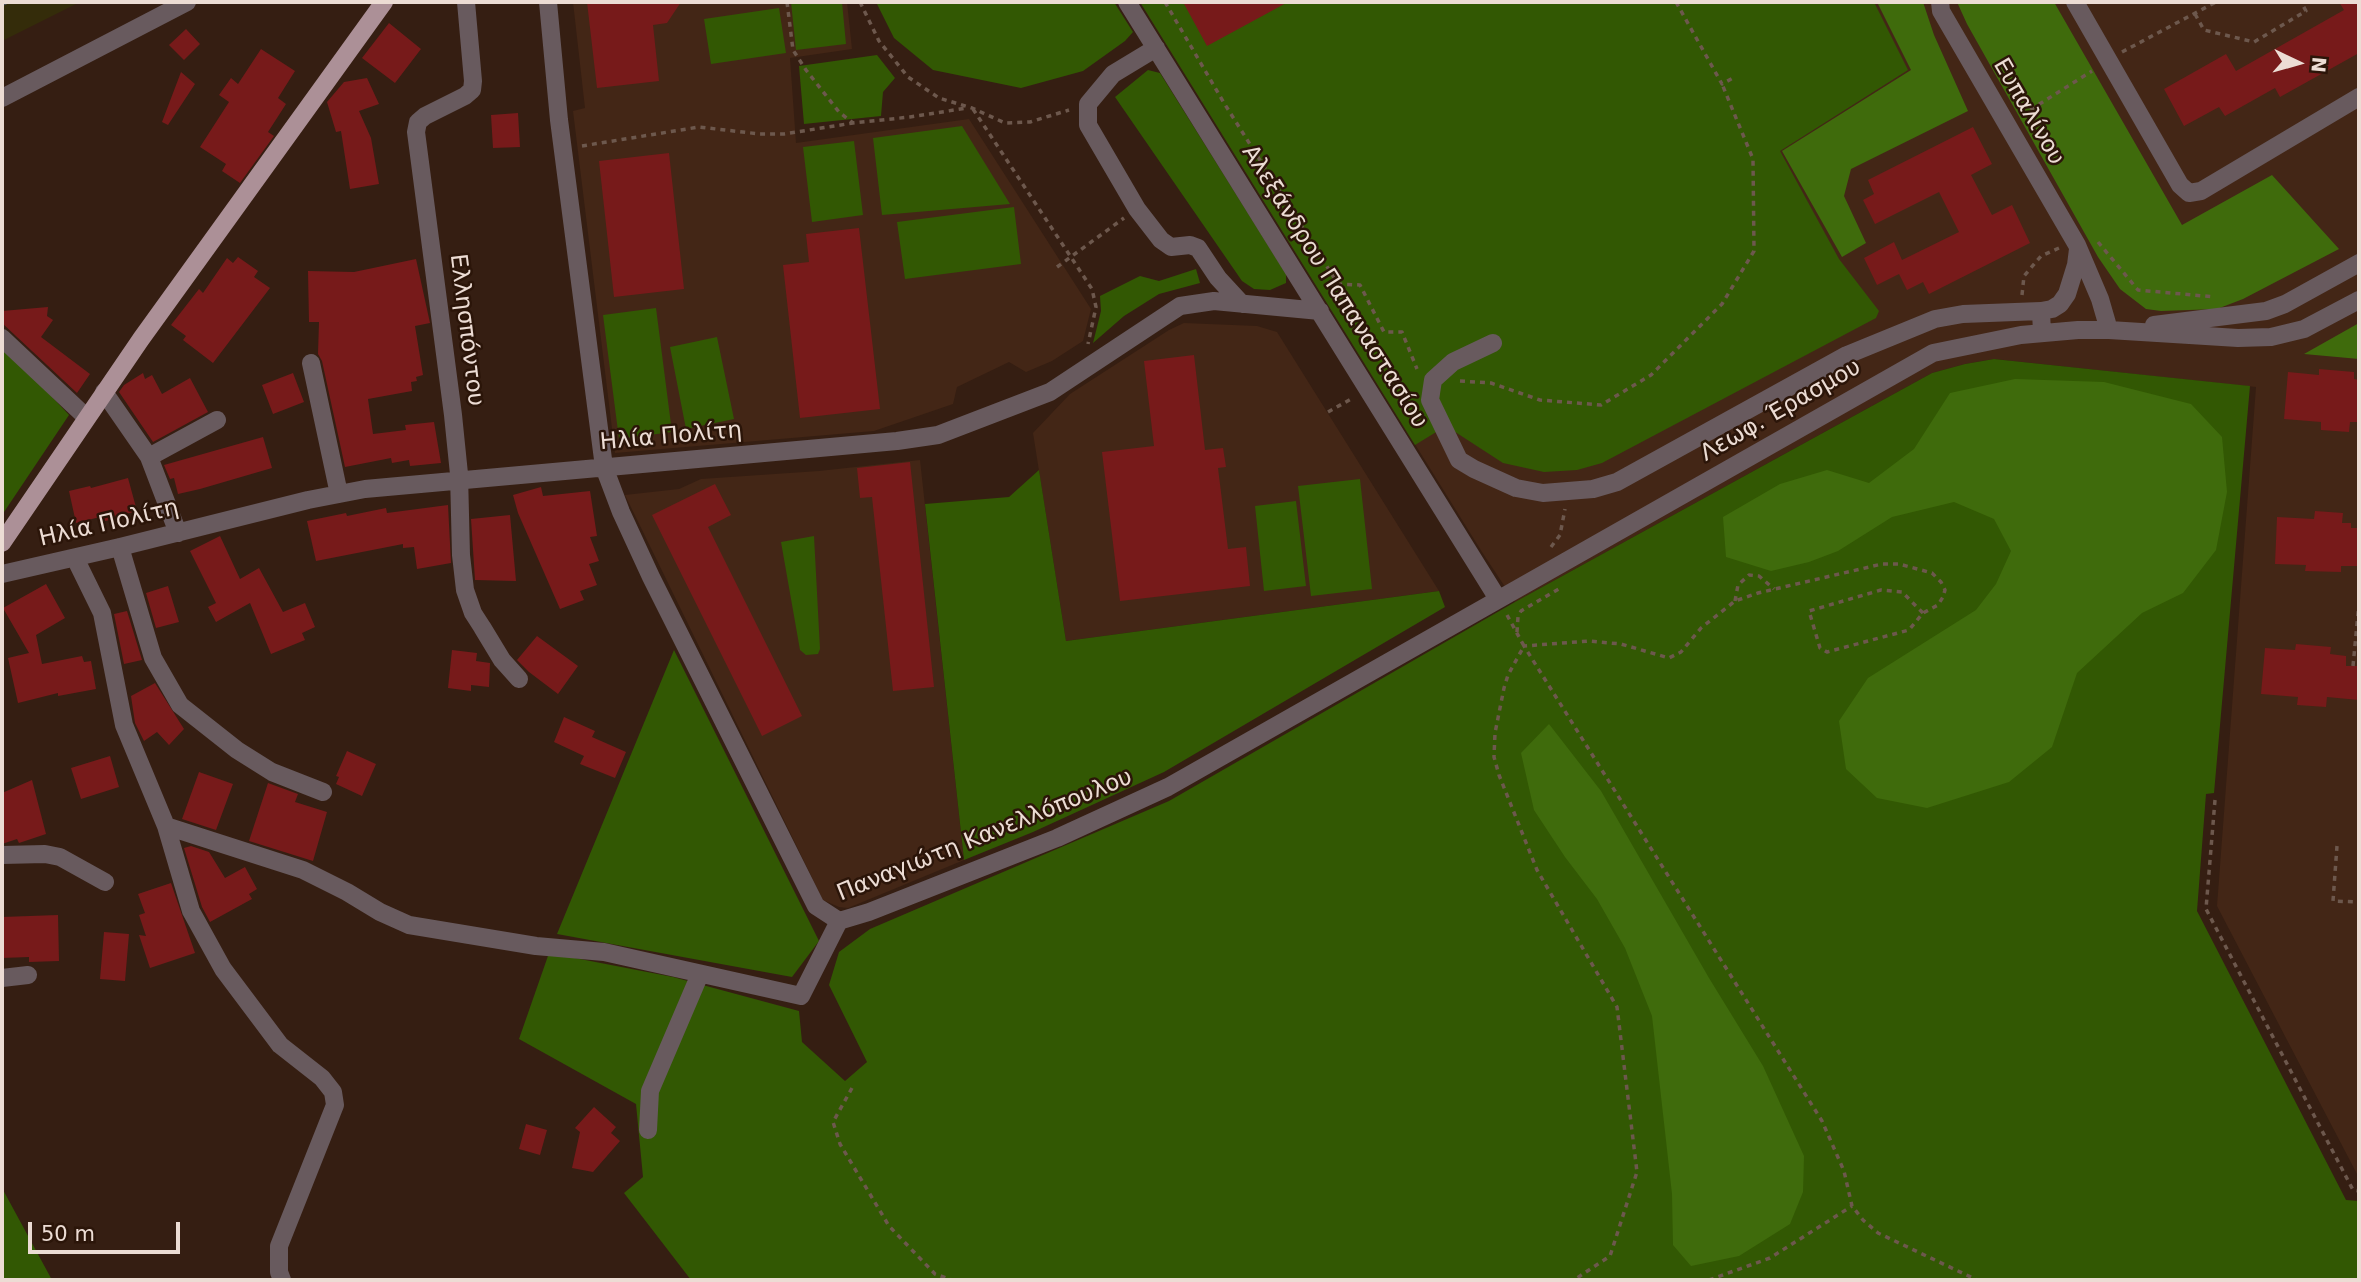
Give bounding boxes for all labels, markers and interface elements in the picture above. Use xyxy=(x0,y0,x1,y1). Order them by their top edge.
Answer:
north arrow xyxy=(2263,28,2333,98)
street label: Ευπαλίνου xyxy=(1986,54,2070,170)
text: N xyxy=(2307,56,2331,74)
street label: Αλεξάνδρου Παπαναστασίου xyxy=(1235,140,1433,434)
street label: Ελλησπόντου xyxy=(443,252,489,408)
street label: Λεωφ. Έρασμου xyxy=(1696,354,1866,468)
street label: Ηλία Πολίτη xyxy=(599,417,743,457)
street label: Ηλία Πολίτη xyxy=(37,495,181,553)
street label: Παναγιώτη Κανελλόπουλου xyxy=(833,764,1137,908)
scale bar xyxy=(32,1208,184,1252)
text: 50 m xyxy=(41,1222,95,1246)

